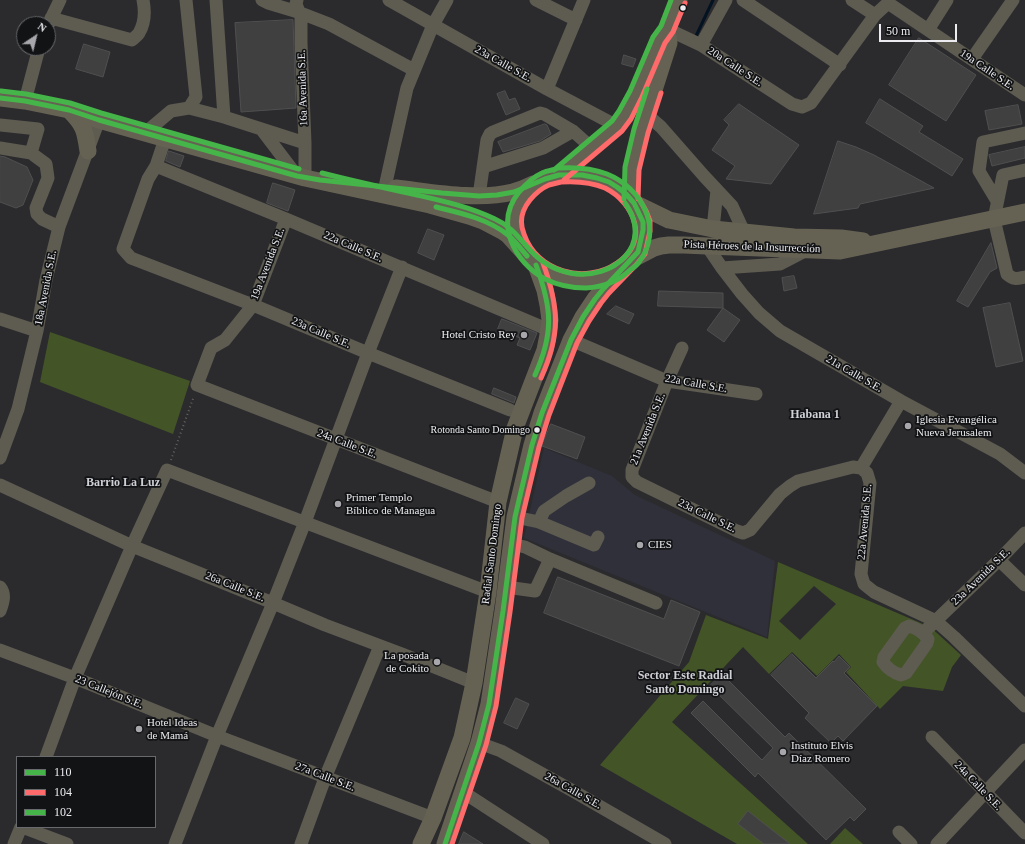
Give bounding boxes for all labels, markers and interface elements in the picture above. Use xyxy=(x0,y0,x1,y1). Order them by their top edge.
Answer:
unlabelled marker xyxy=(678,3,688,13)
north arrow xyxy=(16,16,56,56)
scale bar xyxy=(881,16,959,42)
text: N xyxy=(36,20,49,34)
text: 50 m xyxy=(886,24,910,38)
street label: 23a Calle S.E. xyxy=(472,43,534,85)
street label: 20a Calle S.E. xyxy=(705,44,765,90)
street label: 19a Calle S.E. xyxy=(957,47,1017,93)
street label: 16a Avenida S.E. xyxy=(295,50,311,126)
street label: 19a Avenida S.E. xyxy=(248,226,288,302)
street label: 22a Calle S.E. xyxy=(321,229,385,265)
street label: Pista Héroes de la Insurrección xyxy=(683,238,821,256)
street label: 18a Avenida S.E. xyxy=(32,249,60,327)
street label: 23a Calle S.E. xyxy=(289,315,353,351)
place label: Hotel Cristo Rey xyxy=(441,328,516,342)
marker: Hotel Cristo Rey xyxy=(519,330,529,340)
street label: 21a Calle S.E. xyxy=(823,353,885,395)
street label: 22a Calle S.E. xyxy=(664,372,728,396)
street label: 21a Avenida S.E. xyxy=(628,391,668,467)
district label: Habana 1 xyxy=(790,408,840,422)
place label: Iglesia Evangélica Nueva Jerusalem xyxy=(916,413,997,439)
marker: Iglesia Evangélica Nueva Jerusalem xyxy=(903,421,913,431)
place label: Rotonda Santo Domingo xyxy=(431,424,530,436)
marker: Rotonda Santo Domingo xyxy=(532,425,542,435)
street label: 24a Calle S.E. xyxy=(315,427,379,461)
district label: Barrio La Luz xyxy=(86,476,160,490)
street label: 22a Avenida S.E. xyxy=(855,483,875,561)
place label: Primer Templo Bíblico de Managua xyxy=(346,491,435,517)
street label: 23a Calle S.E. xyxy=(676,496,738,536)
marker: Primer Templo Bíblico de Managua xyxy=(333,499,343,509)
street label: Radial Santo Domingo xyxy=(479,503,505,605)
place label: CIES xyxy=(648,538,672,552)
marker: CIES xyxy=(635,540,645,550)
street label: 23a Avenida S.E. xyxy=(949,546,1013,608)
street label: 26a Calle S.E. xyxy=(203,569,267,605)
place label: La posada de Cokito xyxy=(384,649,429,675)
marker: La posada de Cokito xyxy=(432,657,442,667)
district label: Sector Este Radial Santo Domingo xyxy=(638,669,732,697)
street label: 23 Callejón S.E. xyxy=(73,672,145,712)
place label: Hotel Ideas de Mamá xyxy=(147,716,197,742)
marker: Hotel Ideas de Mamá xyxy=(134,724,144,734)
place label: Instituto Elvis Díaz Romero xyxy=(791,739,853,765)
marker: Instituto Elvis Díaz Romero xyxy=(778,747,788,757)
legend xyxy=(16,756,156,828)
street label: 24a Calle S.E. xyxy=(951,759,1005,813)
street label: 27a Calle S.E. xyxy=(293,760,357,794)
text: 110 xyxy=(54,765,72,779)
street label: 26a Calle S.E. xyxy=(542,770,604,812)
text: 104 xyxy=(54,785,72,799)
text: 102 xyxy=(54,805,72,819)

